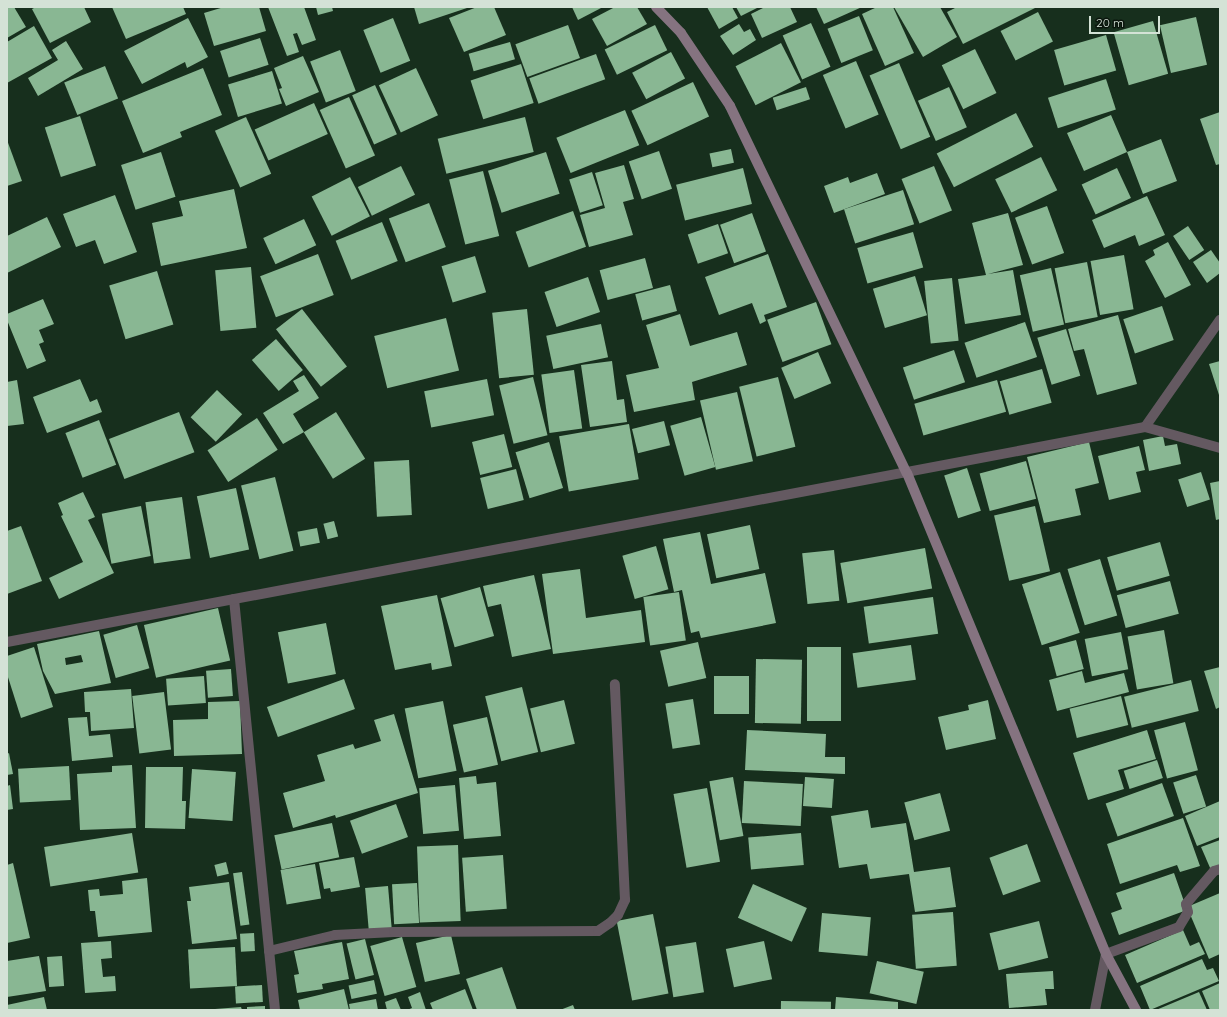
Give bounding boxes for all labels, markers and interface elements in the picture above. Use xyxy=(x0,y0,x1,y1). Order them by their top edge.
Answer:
scale bar xyxy=(1091,8,1162,34)
text: 20 m xyxy=(1096,15,1124,30)

